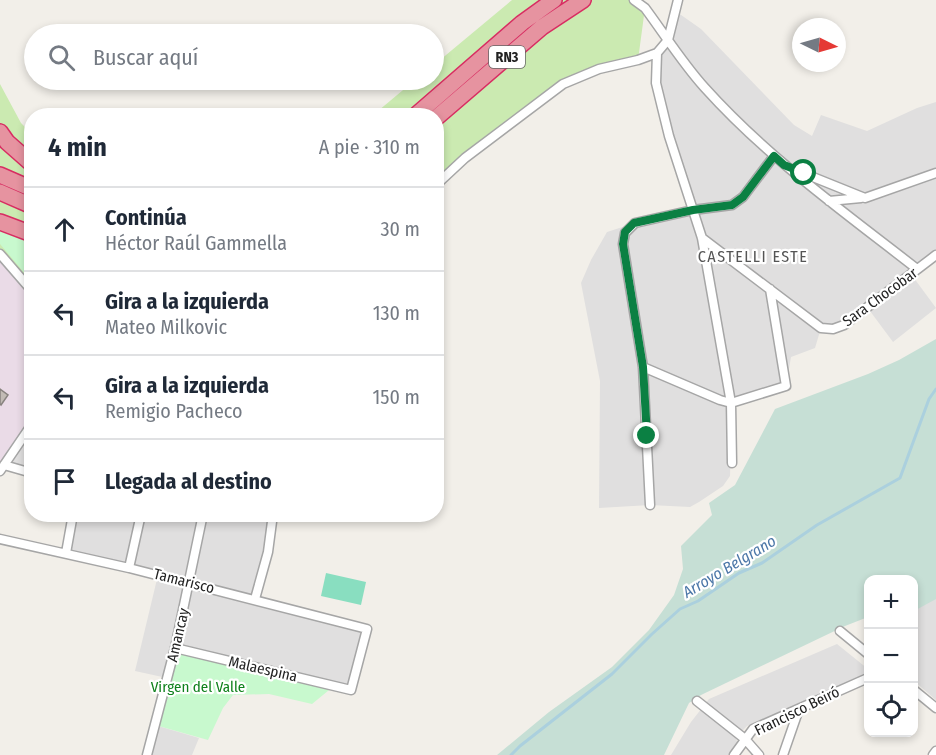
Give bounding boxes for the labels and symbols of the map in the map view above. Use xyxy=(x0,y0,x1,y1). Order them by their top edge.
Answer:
north arrow xyxy=(792,18,846,72)
road number: RN3 xyxy=(489,46,525,68)
route start xyxy=(790,159,816,185)
district label: CASTELLI ESTE xyxy=(698,247,808,266)
street label: Sara Chocobar xyxy=(839,263,922,330)
route end xyxy=(633,422,659,448)
water label: Arroyo Belgrano xyxy=(678,531,779,602)
street label: Tamarisco xyxy=(152,565,216,597)
street label: Amancay xyxy=(163,606,193,664)
street label: Malaespina xyxy=(227,652,299,686)
park label: Virgen del Valle xyxy=(151,678,245,696)
street label: Francisco Beiró xyxy=(752,683,843,739)

